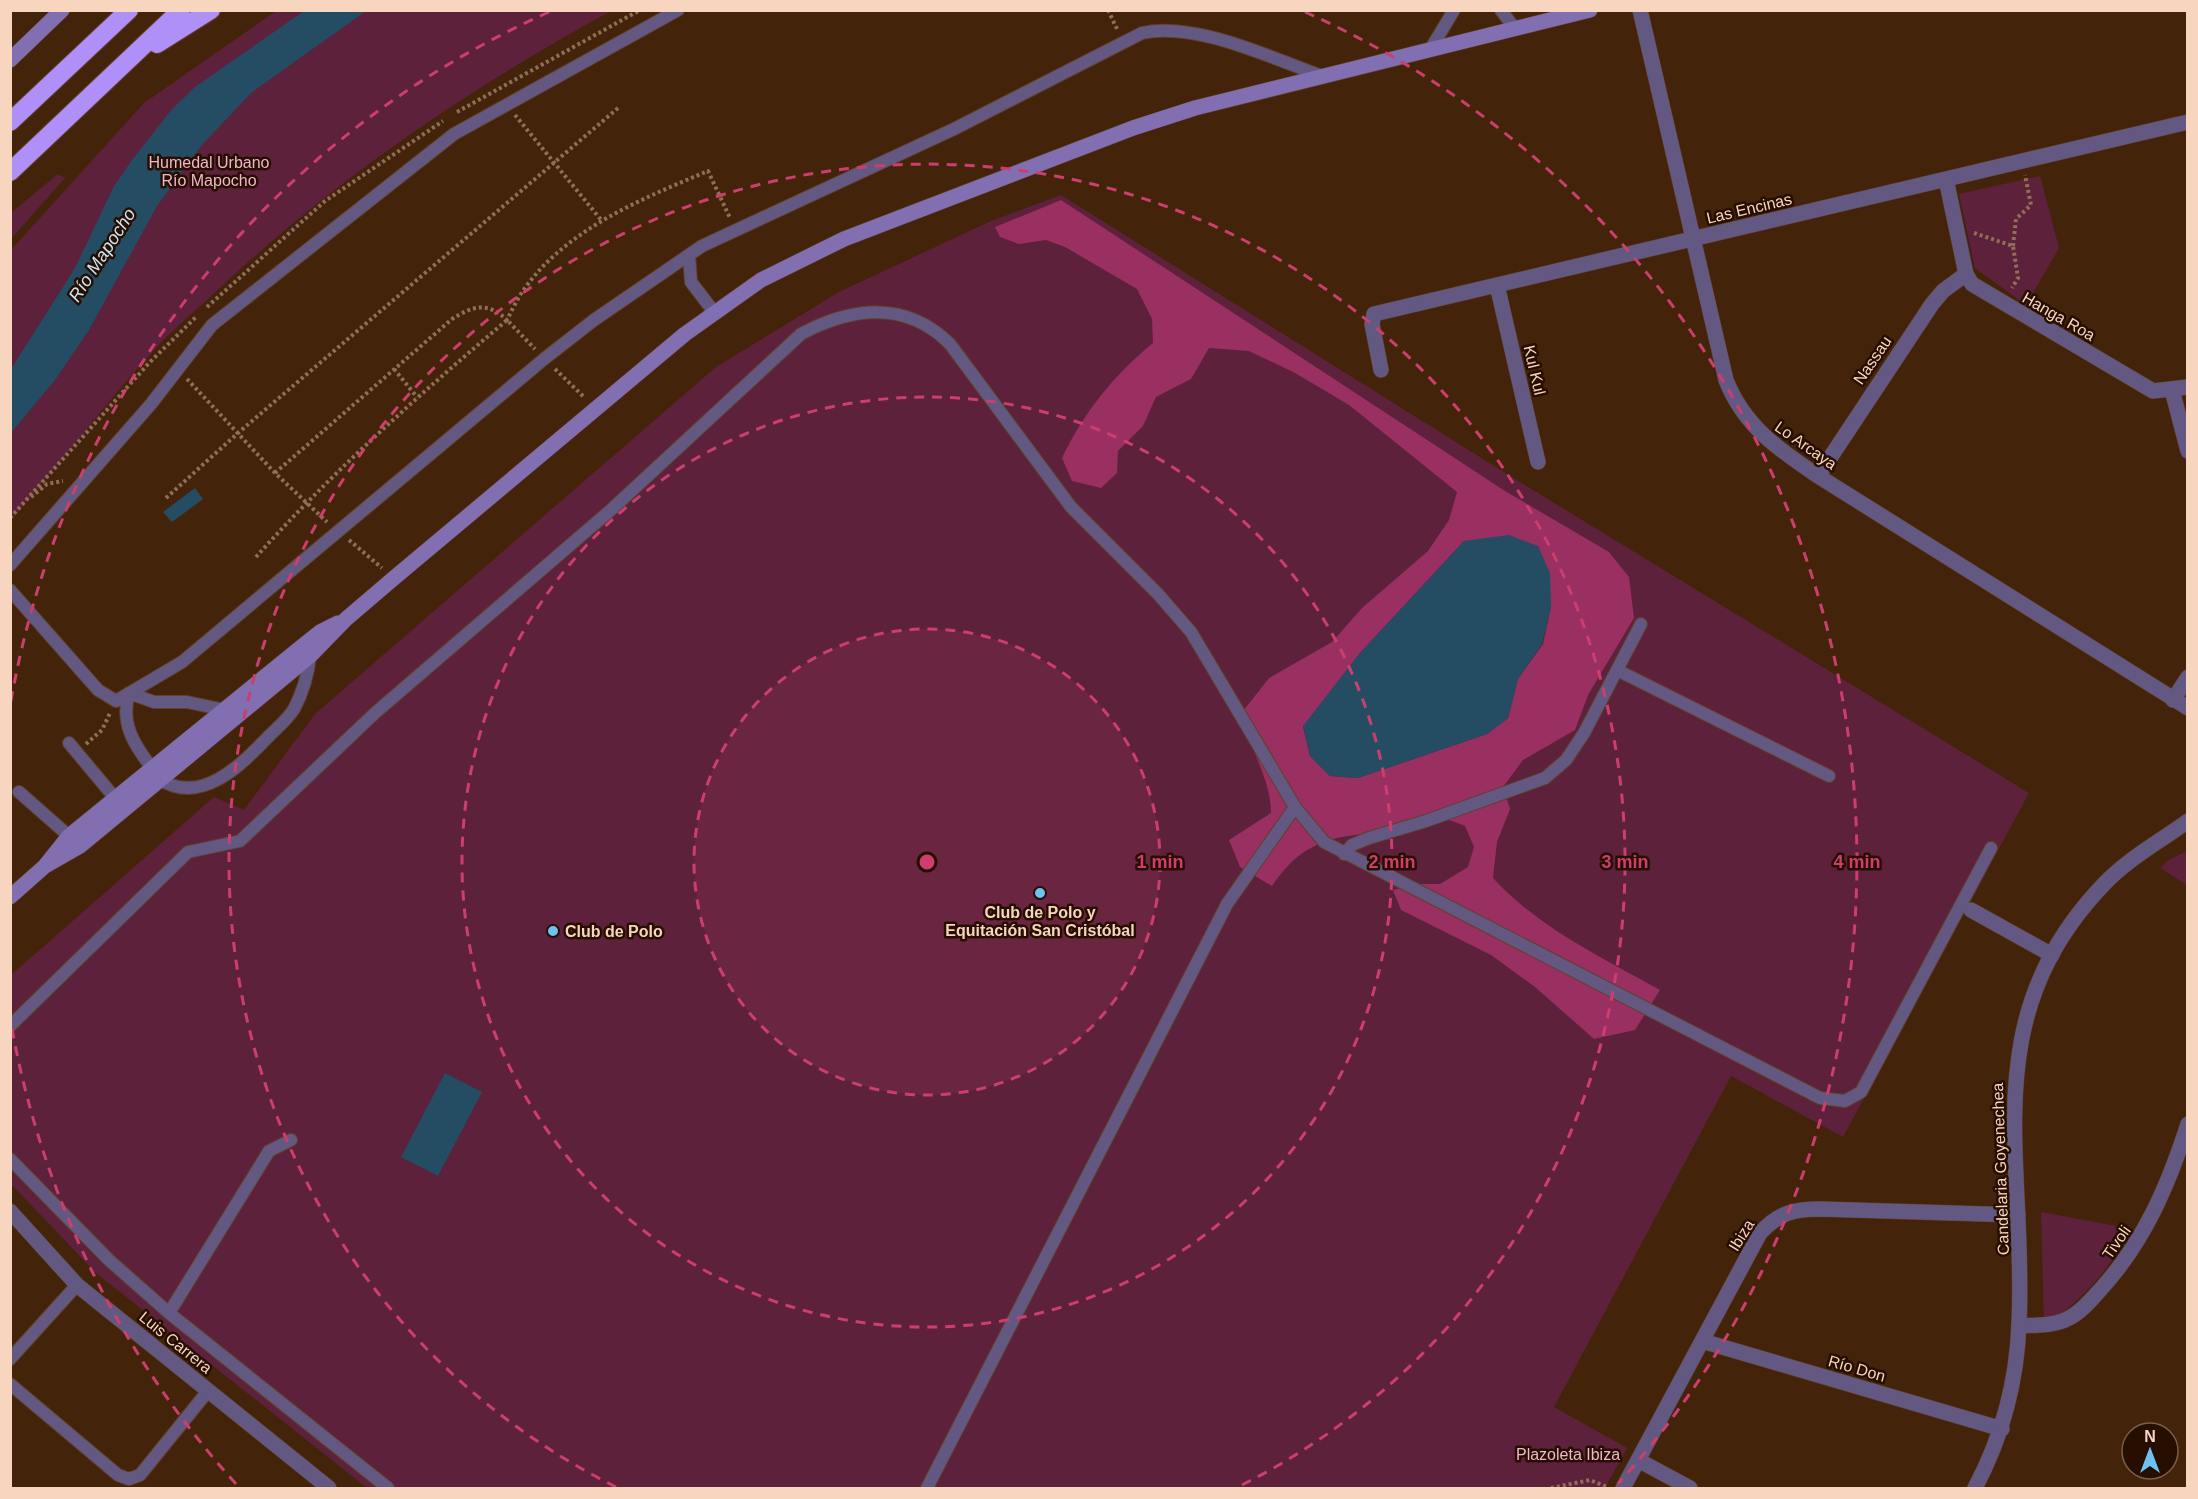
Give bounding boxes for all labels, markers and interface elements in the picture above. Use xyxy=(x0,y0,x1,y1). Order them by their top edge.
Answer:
park label: Humedal Urbano Río Mapocho xyxy=(149,154,270,189)
street label: Las Encinas xyxy=(1705,190,1793,227)
water label: Río Mapocho xyxy=(64,205,140,305)
street label: Hanga Roa xyxy=(2019,289,2098,344)
street label: Nassau xyxy=(1850,333,1895,388)
street label: Kul Kul xyxy=(1521,343,1548,397)
street label: Lo Arcaya xyxy=(1772,418,1840,473)
centre of rings xyxy=(917,852,937,872)
text: 1 min xyxy=(1136,852,1184,872)
text: 2 min xyxy=(1368,852,1416,872)
text: 3 min xyxy=(1601,852,1649,872)
text: 4 min xyxy=(1833,852,1881,872)
marker: Club de Polo y Equitación San Cristóbal xyxy=(1033,886,1047,900)
place label: Club de Polo y Equitación San Cristóbal xyxy=(945,904,1135,939)
place label: Club de Polo xyxy=(565,923,663,940)
marker: Club de Polo xyxy=(546,924,560,938)
street label: Candelaria Goyenechea xyxy=(1989,1082,2012,1256)
street label: Ibiza xyxy=(1725,1216,1758,1254)
street label: Tivoli xyxy=(2099,1222,2134,1262)
street label: Luis Carrera xyxy=(136,1308,215,1377)
street label: Río Don xyxy=(1826,1352,1887,1385)
north arrow xyxy=(2120,1421,2180,1481)
text: N xyxy=(2144,1428,2156,1445)
park label: Plazoleta Ibiza xyxy=(1516,1446,1620,1463)

